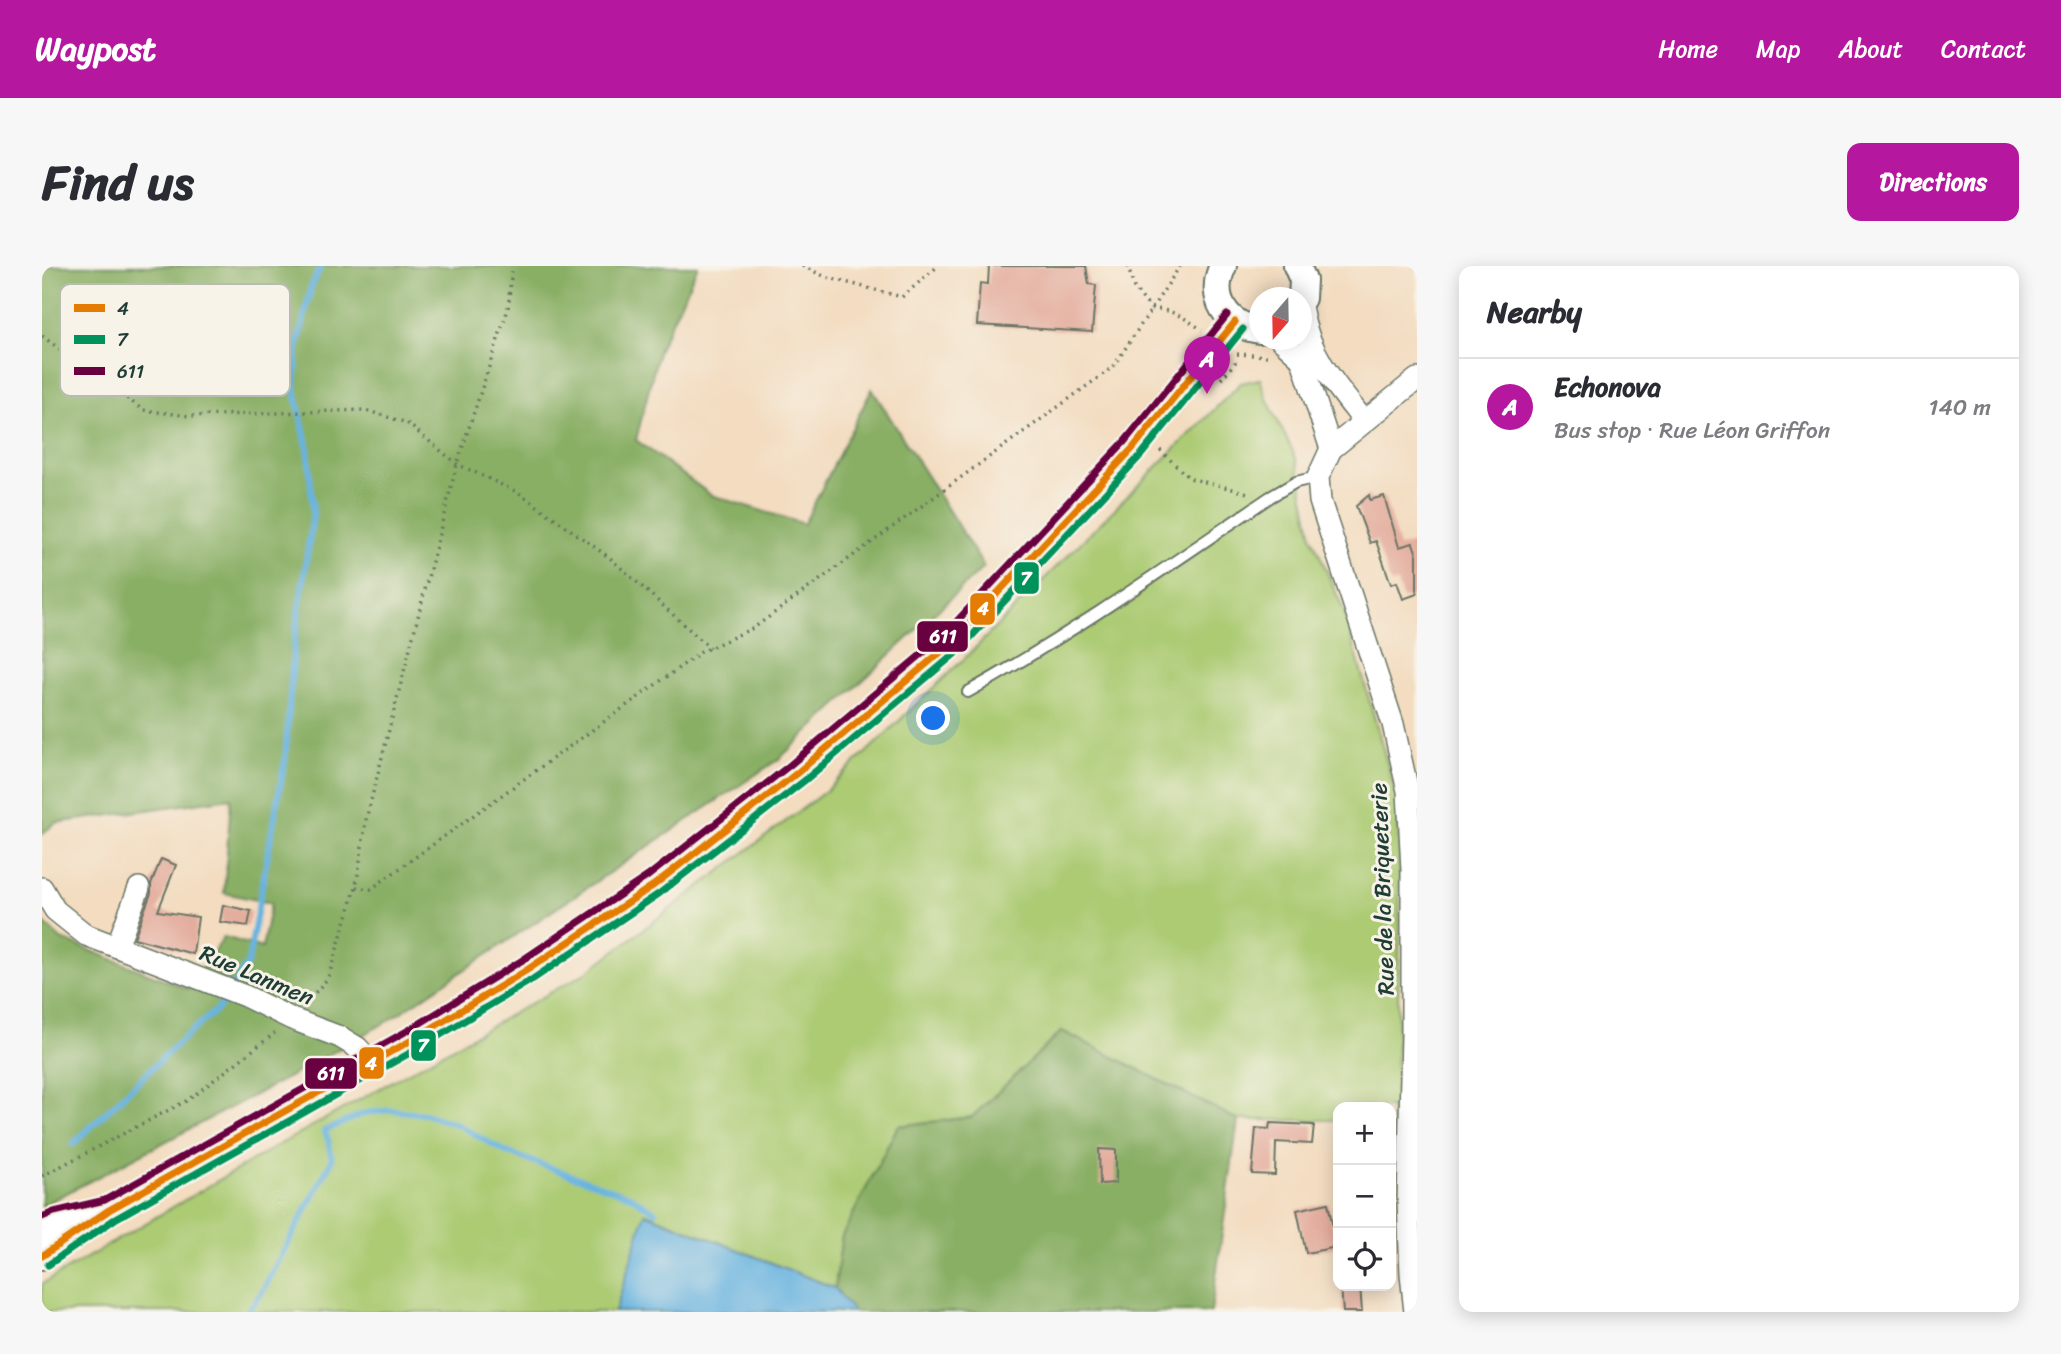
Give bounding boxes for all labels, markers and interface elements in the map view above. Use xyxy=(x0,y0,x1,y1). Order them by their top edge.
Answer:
text: Waypost xyxy=(35,20,156,78)
text: Home xyxy=(1658,28,1718,70)
text: Map xyxy=(1756,28,1800,70)
text: About xyxy=(1838,28,1903,70)
text: Contact xyxy=(1941,28,2026,70)
text: Find us xyxy=(42,139,194,226)
button: Directions xyxy=(1847,143,2019,221)
legend xyxy=(60,284,290,396)
text: Nearby xyxy=(1487,285,1582,339)
north arrow xyxy=(1249,287,1312,350)
text: 4 xyxy=(117,292,129,325)
text: 7 xyxy=(117,323,129,356)
pin: A xyxy=(1184,336,1230,394)
text: 611 xyxy=(117,355,144,388)
text: Echonova xyxy=(1554,364,1661,410)
text: A xyxy=(1502,387,1518,428)
text: 140 m xyxy=(1929,387,1991,428)
text: Bus stop · Rue Léon Griffon xyxy=(1554,410,1830,451)
line badge: 7 xyxy=(1013,561,1040,595)
text: 7 xyxy=(1021,562,1034,595)
line badge: 4 xyxy=(969,592,996,626)
text: 4 xyxy=(976,592,989,625)
line badge: 611 xyxy=(916,620,969,653)
text: 611 xyxy=(928,620,957,653)
your location xyxy=(916,701,950,735)
street label: Rue de la Briqueterie xyxy=(1358,782,1407,996)
street label: Rue Lanmen xyxy=(193,933,321,1018)
line badge: 7 xyxy=(410,1029,437,1062)
text: 7 xyxy=(418,1029,431,1062)
line badge: 4 xyxy=(358,1046,385,1080)
text: 4 xyxy=(364,1047,377,1080)
line badge: 611 xyxy=(304,1057,358,1090)
text: 611 xyxy=(316,1057,345,1090)
map controls xyxy=(1333,1102,1396,1291)
button: + xyxy=(1333,1102,1396,1165)
button: − xyxy=(1333,1165,1396,1228)
button: locate xyxy=(1333,1228,1396,1291)

